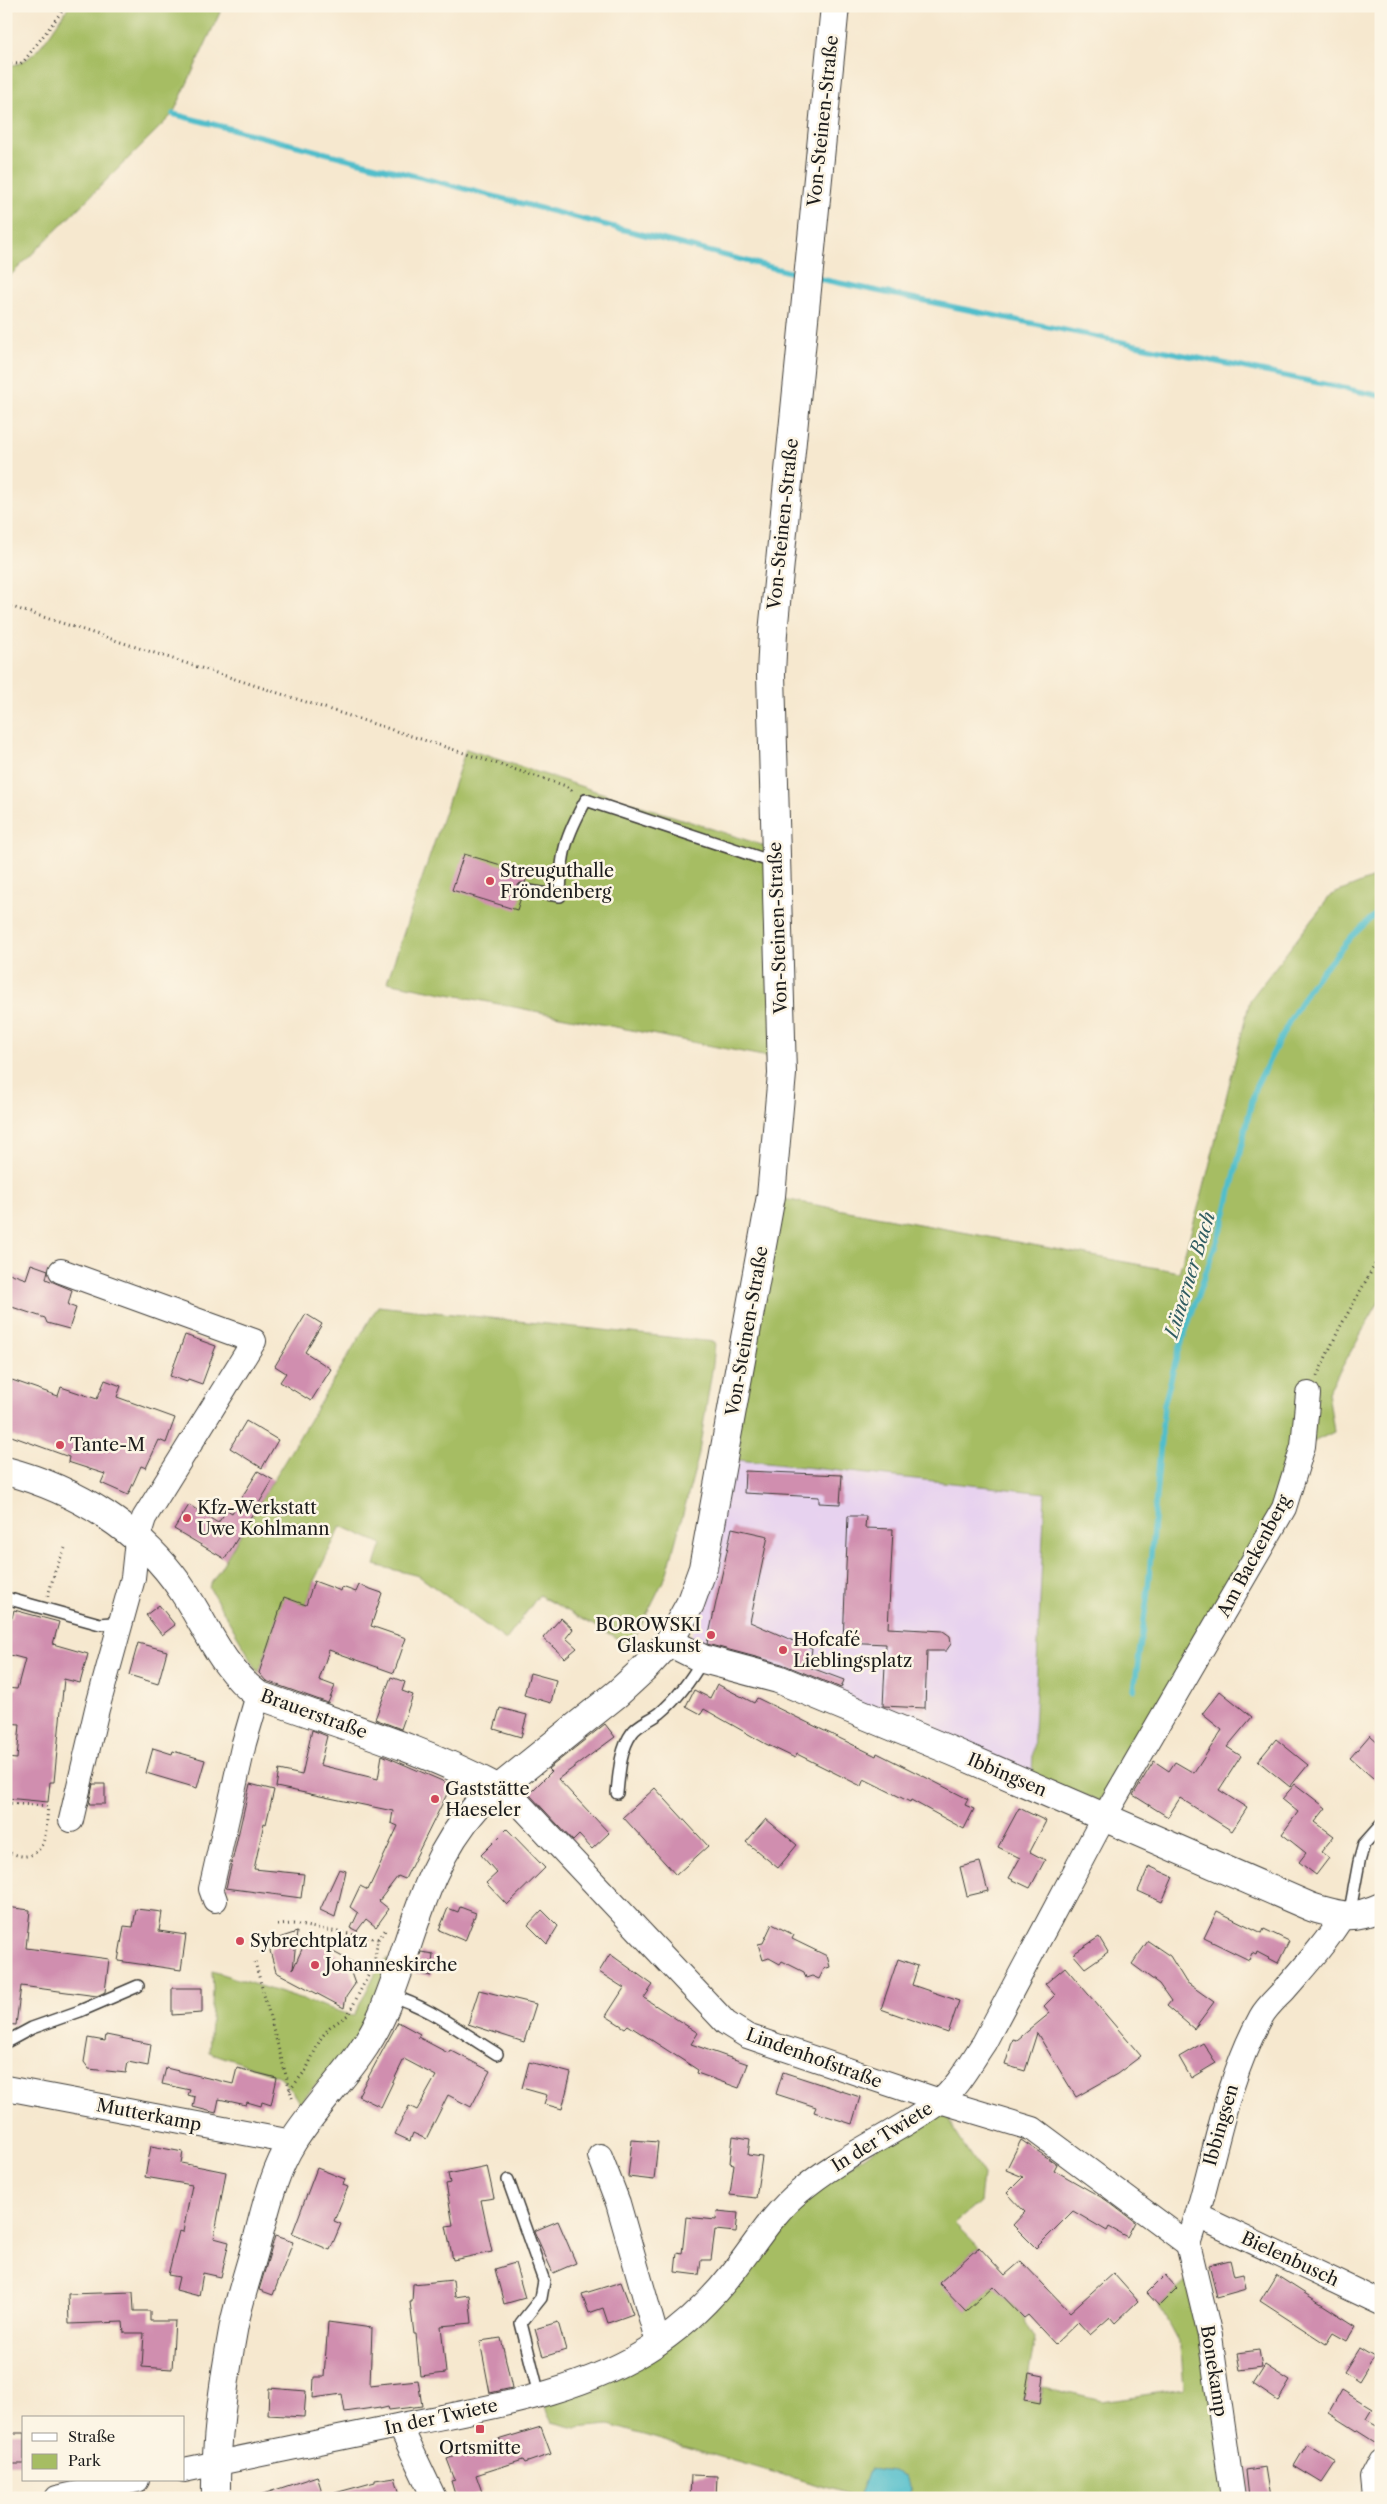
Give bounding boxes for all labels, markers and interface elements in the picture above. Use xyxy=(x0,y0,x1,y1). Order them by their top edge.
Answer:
street label: Von-Steinen-Straße xyxy=(803,34,843,209)
street label: Von-Steinen-Straße xyxy=(763,437,803,612)
street label: Von-Steinen-Straße xyxy=(764,842,792,1015)
place label: Streuguthalle Fröndenberg xyxy=(500,860,614,903)
marker: Streuguthalle Fröndenberg xyxy=(484,875,496,887)
water label: Lünerner Bach xyxy=(1159,1209,1220,1343)
street label: Von-Steinen-Straße xyxy=(721,1244,773,1419)
place label: Tante-M xyxy=(70,1434,145,1456)
marker: Tante-M xyxy=(54,1439,66,1451)
street label: Am Backenberg xyxy=(1212,1491,1296,1622)
place label: Kfz-Werkstatt Uwe Kohlmann xyxy=(197,1497,330,1540)
marker: Kfz-Werkstatt Uwe Kohlmann xyxy=(181,1512,193,1524)
place label: BOROWSKI Glaskunst xyxy=(595,1614,702,1657)
marker: BOROWSKI Glaskunst xyxy=(705,1629,717,1641)
place label: Hofcafé Lieblingsplatz xyxy=(793,1629,912,1672)
marker: Hofcafé Lieblingsplatz xyxy=(777,1644,789,1656)
street label: Brauerstraße xyxy=(258,1685,370,1743)
street label: Ibbingsen xyxy=(964,1748,1050,1802)
place label: Gaststätte Haeseler xyxy=(445,1778,529,1821)
marker: Gaststätte Haeseler xyxy=(429,1793,441,1805)
place label: Sybrechtplatz xyxy=(250,1930,368,1952)
marker: Sybrechtplatz xyxy=(234,1935,246,1947)
place label: Johanneskirche xyxy=(322,1954,457,1976)
marker: Johanneskirche xyxy=(309,1959,321,1971)
street label: Lindenhofstraße xyxy=(743,2023,885,2093)
street label: Ibbingsen xyxy=(1199,2082,1243,2168)
street label: Mutterkamp xyxy=(95,2094,203,2136)
street label: In der Twiete xyxy=(827,2097,937,2177)
street label: Bielenbusch xyxy=(1238,2227,1342,2291)
street label: Bonekamp xyxy=(1196,2324,1232,2418)
street label: In der Twiete xyxy=(382,2394,500,2440)
legend xyxy=(22,2416,185,2482)
marker: Ortsmitte xyxy=(474,2423,486,2435)
text: Straße xyxy=(68,2427,115,2446)
place label: Ortsmitte xyxy=(439,2437,521,2459)
text: Park xyxy=(68,2451,102,2470)

